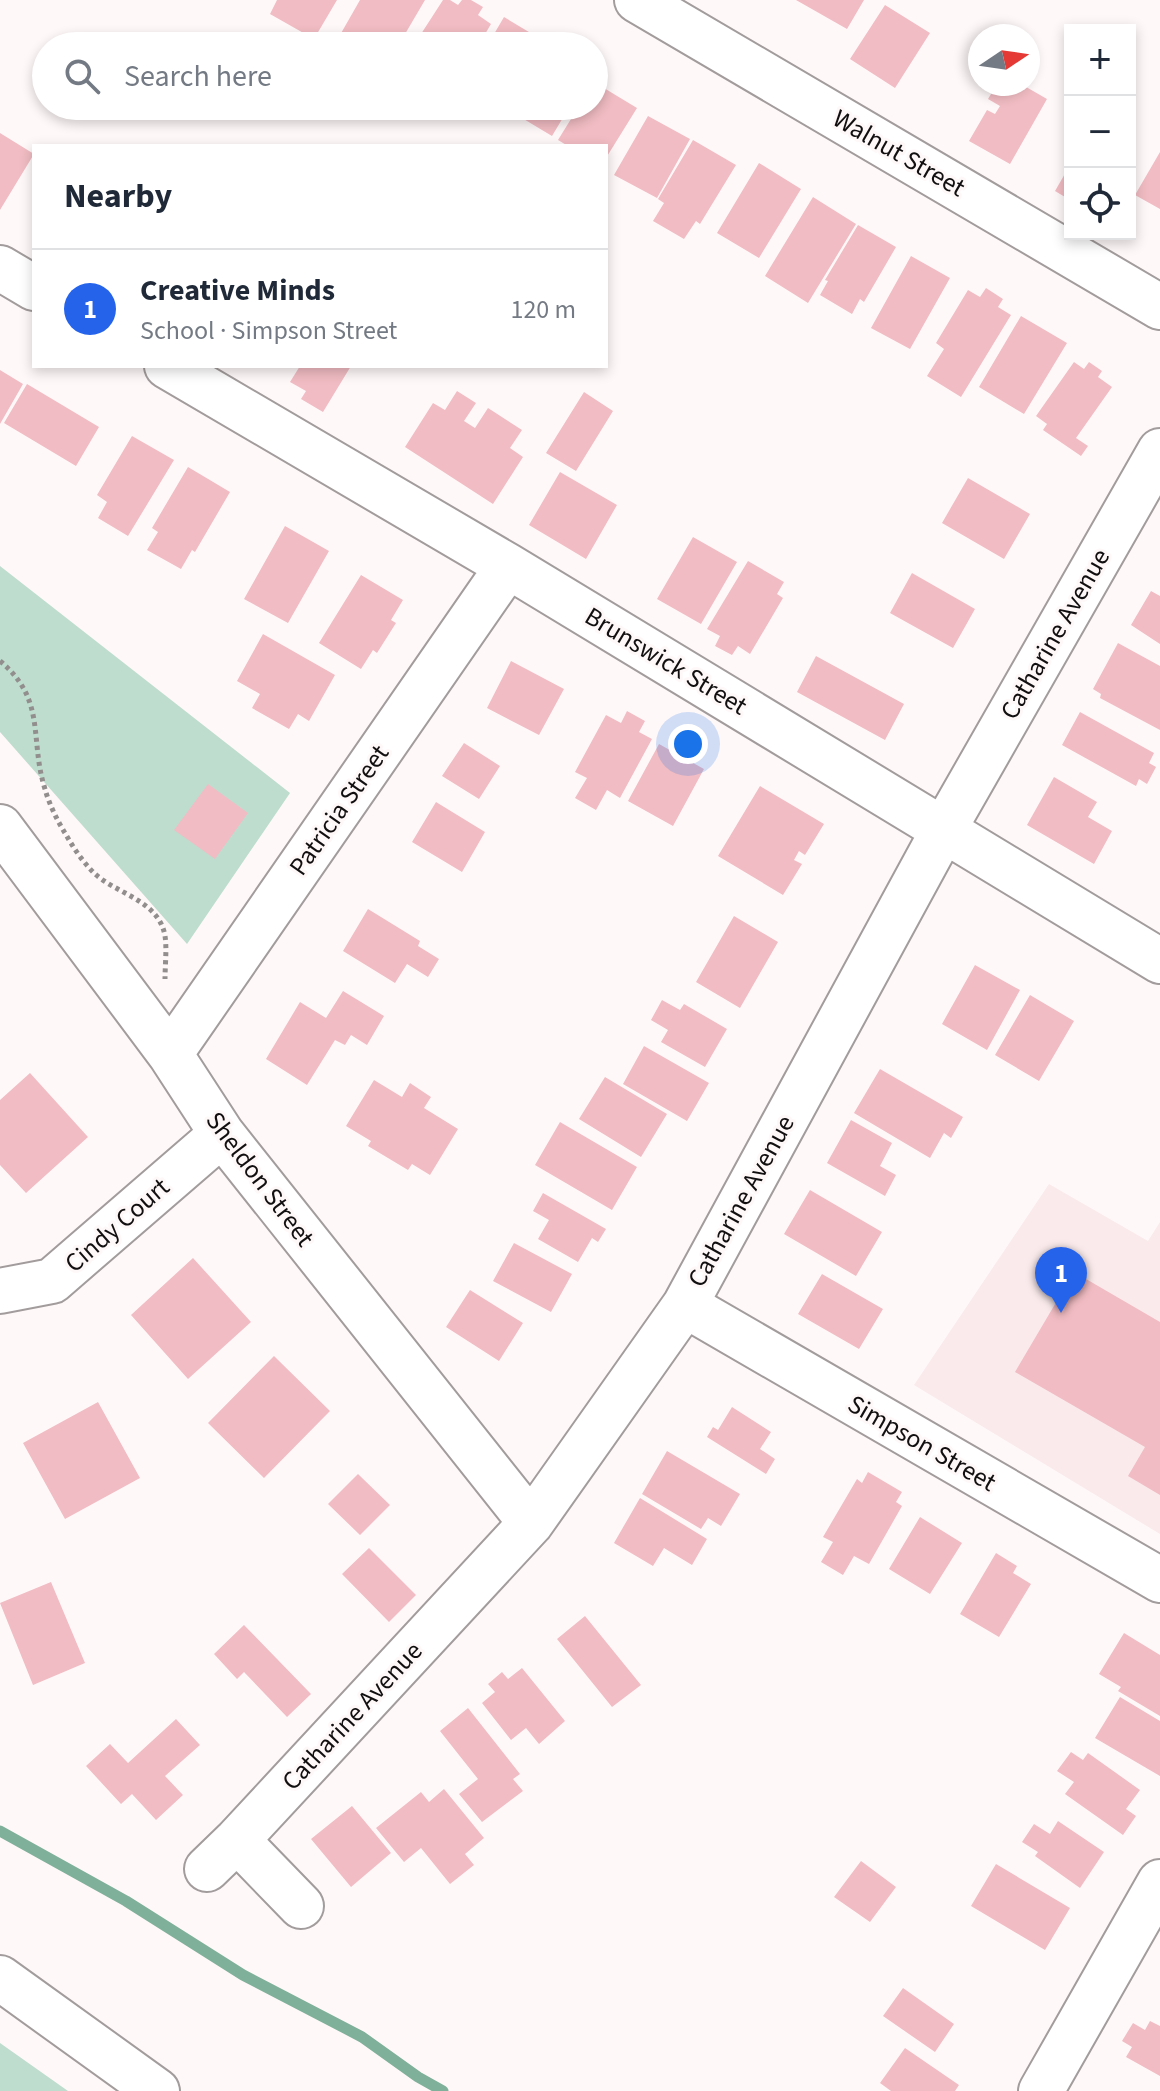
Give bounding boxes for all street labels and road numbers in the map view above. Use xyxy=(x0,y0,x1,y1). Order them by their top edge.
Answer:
street label: Walnut Street xyxy=(826,100,972,206)
street label: Catharine Avenue xyxy=(991,542,1119,726)
street label: Brunswick Street xyxy=(578,598,754,724)
street label: Patricia Street xyxy=(280,737,398,883)
street label: Sheldon Street xyxy=(197,1104,323,1254)
street label: Catharine Avenue xyxy=(678,1108,804,1294)
street label: Cindy Court xyxy=(57,1169,178,1281)
street label: Simpson Street xyxy=(841,1386,1003,1501)
street label: Catharine Avenue xyxy=(273,1633,431,1799)

